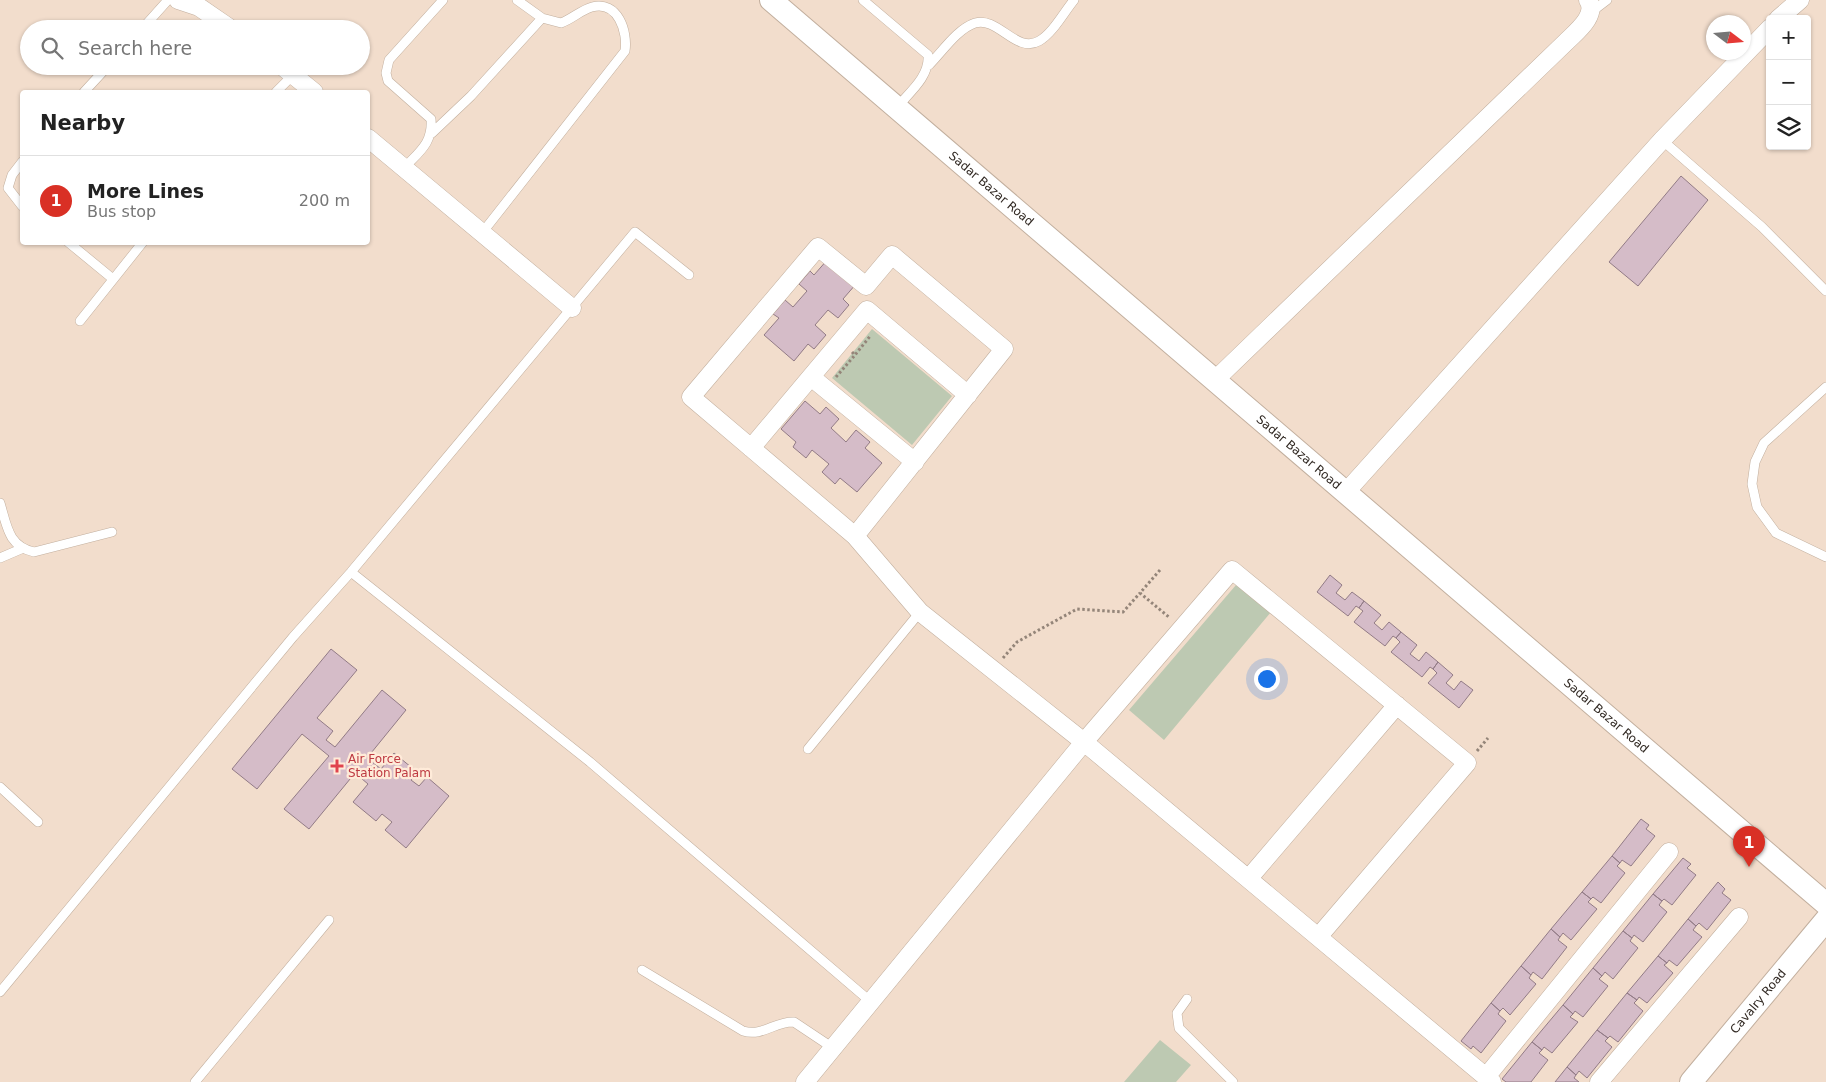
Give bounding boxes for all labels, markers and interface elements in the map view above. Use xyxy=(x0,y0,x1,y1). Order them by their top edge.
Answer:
north arrow xyxy=(1706,15,1751,60)
map controls xyxy=(1766,15,1811,150)
button: + xyxy=(1766,15,1811,60)
search box xyxy=(20,20,370,75)
icon: search xyxy=(38,34,66,62)
text: Search here xyxy=(78,37,192,59)
button: − xyxy=(1766,60,1811,105)
button: layers xyxy=(1766,105,1811,150)
text: Nearby xyxy=(40,111,125,135)
street label: Sadar Bazar Road xyxy=(946,149,1036,229)
text: More Lines xyxy=(87,180,204,202)
text: 1 xyxy=(50,191,62,210)
text: 200 m xyxy=(299,191,350,210)
text: Bus stop xyxy=(87,202,156,221)
street label: Sadar Bazar Road xyxy=(1254,412,1344,492)
your location xyxy=(1254,666,1280,692)
street label: Sadar Bazar Road xyxy=(1561,676,1651,756)
place label: Air Force Station Palam xyxy=(348,752,431,780)
marker: Air Force Station Palam xyxy=(330,759,344,773)
pin: 1 xyxy=(1733,826,1765,867)
street label: Cavalry Road xyxy=(1727,966,1789,1036)

